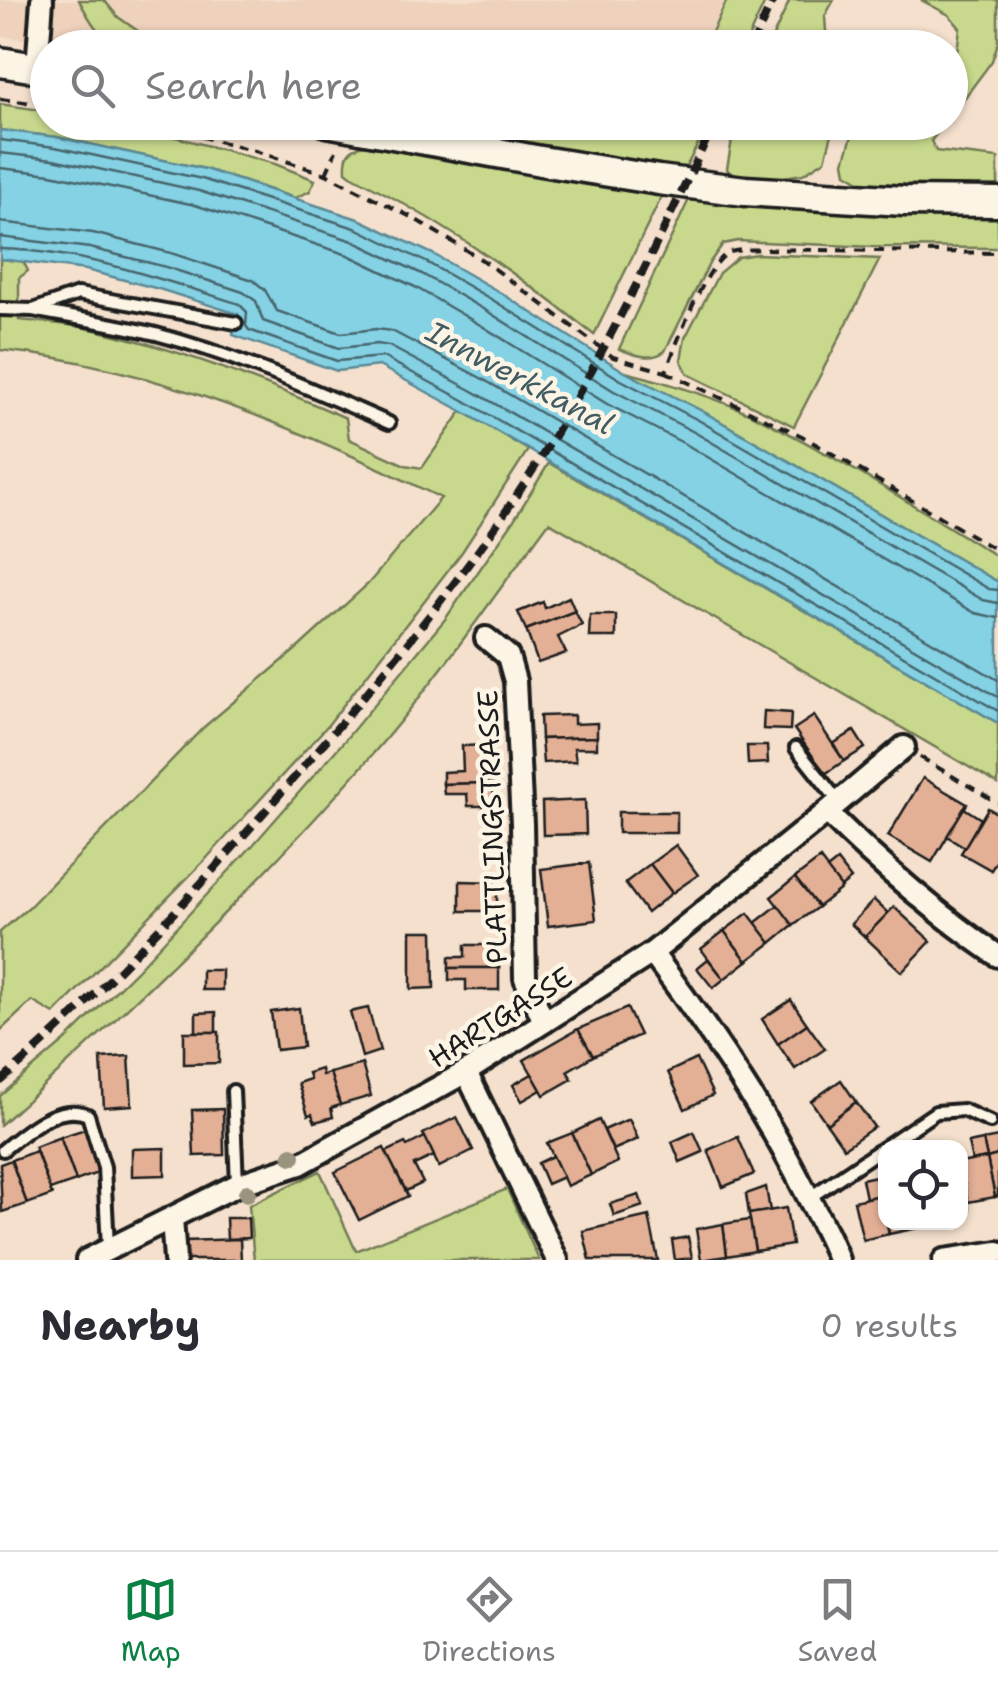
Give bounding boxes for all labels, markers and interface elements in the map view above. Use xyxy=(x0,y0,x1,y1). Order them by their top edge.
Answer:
search box xyxy=(30,30,968,140)
icon: search xyxy=(65,58,120,113)
text: Search here xyxy=(145,60,362,111)
water label: Innwerkkanal xyxy=(418,310,621,444)
street label: PLATTLINGSTRASSE xyxy=(468,689,516,965)
street label: HARTGASSE xyxy=(421,958,579,1076)
map controls xyxy=(878,1140,968,1230)
button: locate xyxy=(878,1140,968,1230)
text: Nearby xyxy=(40,1297,200,1353)
text: 0 results xyxy=(821,1304,958,1347)
tab: Map xyxy=(121,1572,181,1670)
tab: Directions xyxy=(422,1572,556,1670)
tab: Saved xyxy=(798,1572,877,1670)

